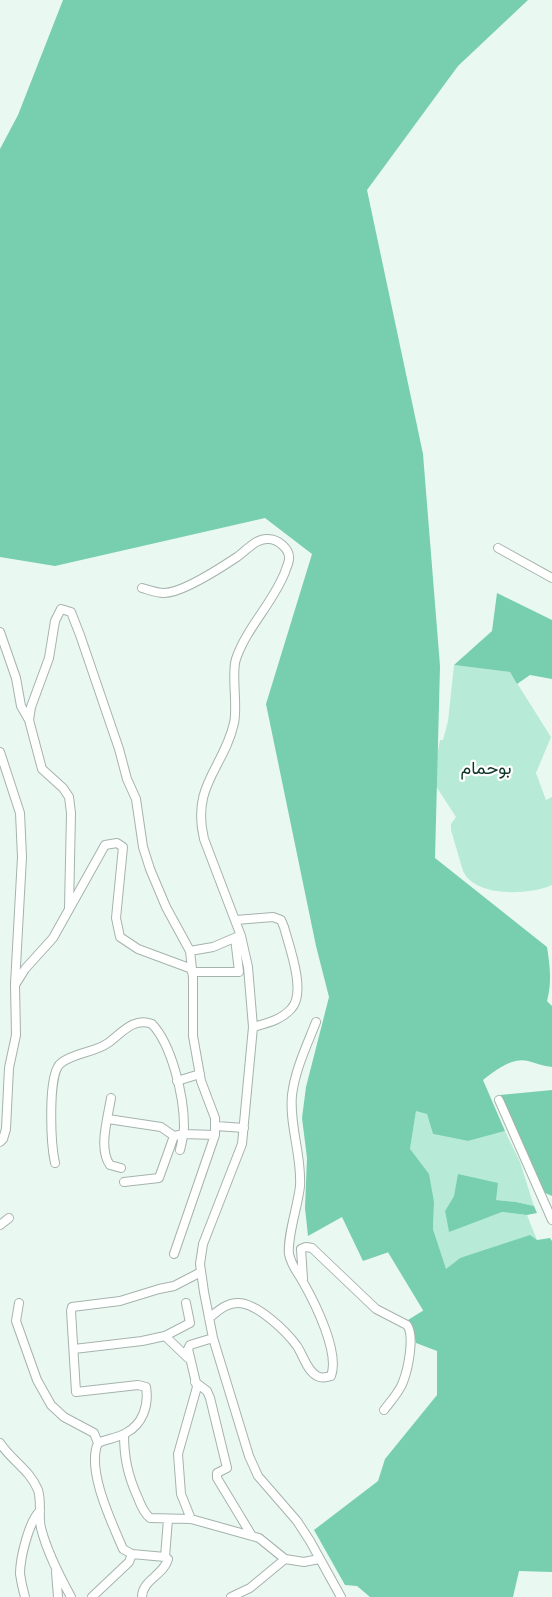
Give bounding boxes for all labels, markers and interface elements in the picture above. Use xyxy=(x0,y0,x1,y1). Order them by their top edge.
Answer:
park label: بوحمام xyxy=(460,758,512,780)

